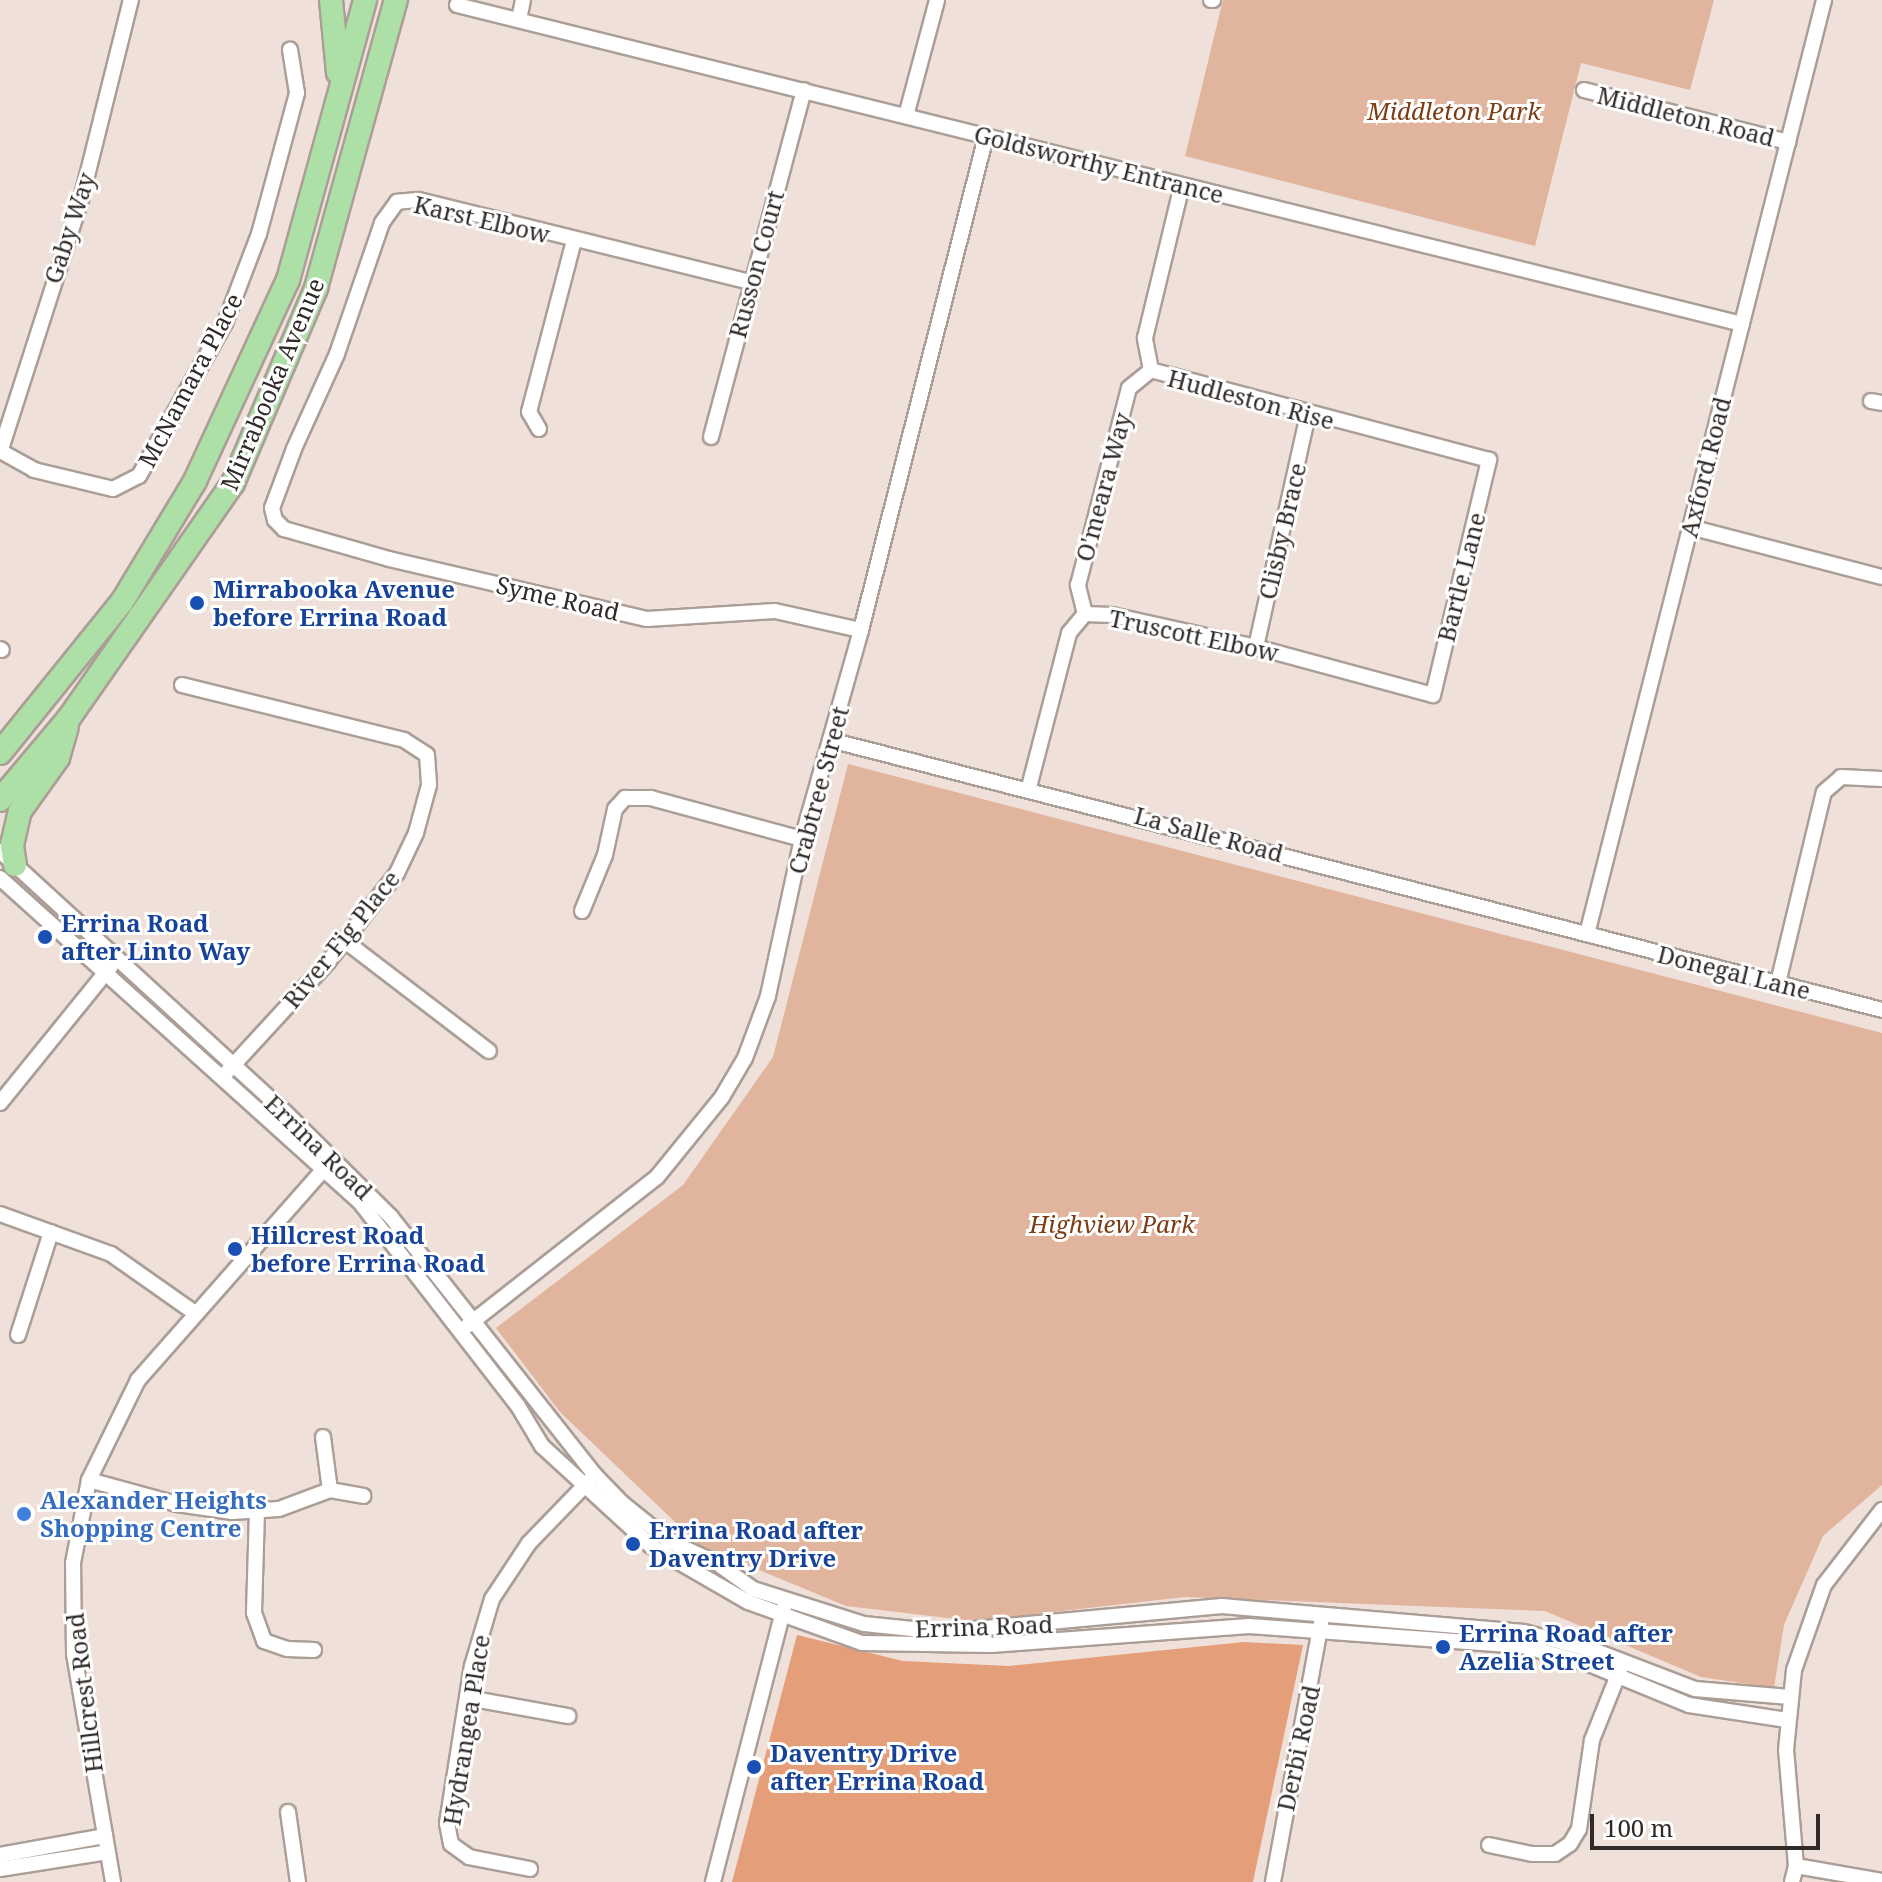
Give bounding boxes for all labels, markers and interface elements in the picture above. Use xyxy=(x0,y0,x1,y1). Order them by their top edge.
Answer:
street label: Middleton Road xyxy=(1594,80,1778,152)
park label: Middleton Park xyxy=(1367,97,1541,125)
street label: Goldsworthy Entrance xyxy=(971,119,1227,209)
street label: Gaby Way xyxy=(38,169,100,287)
street label: Russon Court xyxy=(722,187,790,341)
street label: Karst Elbow xyxy=(411,189,553,249)
street label: Mirrabooka Avenue xyxy=(214,274,330,494)
street label: McNamara Place xyxy=(132,288,248,472)
street label: Hudleston Rise xyxy=(1165,363,1337,435)
street label: Axford Road xyxy=(1674,394,1736,540)
street label: O'meara Way xyxy=(1069,410,1137,564)
street label: Clisby Brace xyxy=(1252,460,1312,602)
street label: Bartle Lane xyxy=(1431,509,1491,645)
street label: Syme Road xyxy=(494,570,622,626)
place label: Mirrabooka Avenue before Errina Road xyxy=(213,575,455,631)
marker: Mirrabooka Avenue before Errina Road xyxy=(188,594,206,612)
street label: Truscott Elbow xyxy=(1107,603,1281,667)
street label: Crabtree Street xyxy=(782,703,854,877)
street label: La Salle Road xyxy=(1131,800,1287,868)
street label: River Fig Place xyxy=(277,864,405,1014)
place label: Errina Road after Linto Way xyxy=(61,909,250,965)
marker: Errina Road after Linto Way xyxy=(36,928,54,946)
street label: Donegal Lane xyxy=(1655,939,1813,1005)
street label: Errina Road xyxy=(259,1089,379,1205)
park label: Highview Park xyxy=(1029,1210,1195,1238)
place label: Hillcrest Road before Errina Road xyxy=(251,1221,485,1277)
marker: Hillcrest Road before Errina Road xyxy=(226,1240,244,1258)
place label: Alexander Heights Shopping Centre xyxy=(40,1486,267,1542)
marker: Alexander Heights Shopping Centre xyxy=(15,1505,33,1523)
place label: Errina Road after Daventry Drive xyxy=(649,1516,863,1572)
marker: Errina Road after Daventry Drive xyxy=(624,1535,642,1553)
street label: Errina Road xyxy=(914,1609,1054,1643)
street label: Hillcrest Road xyxy=(60,1611,108,1775)
place label: Errina Road after Azelia Street xyxy=(1459,1619,1673,1675)
street label: Hydrangea Place xyxy=(437,1633,495,1827)
marker: Errina Road after Azelia Street xyxy=(1434,1638,1452,1656)
street label: Derbi Road xyxy=(1271,1682,1325,1814)
place label: Daventry Drive after Errina Road xyxy=(770,1739,984,1795)
marker: Daventry Drive after Errina Road xyxy=(745,1758,763,1776)
scale bar xyxy=(1594,1798,1824,1848)
text: 100 m xyxy=(1604,1811,1673,1844)

